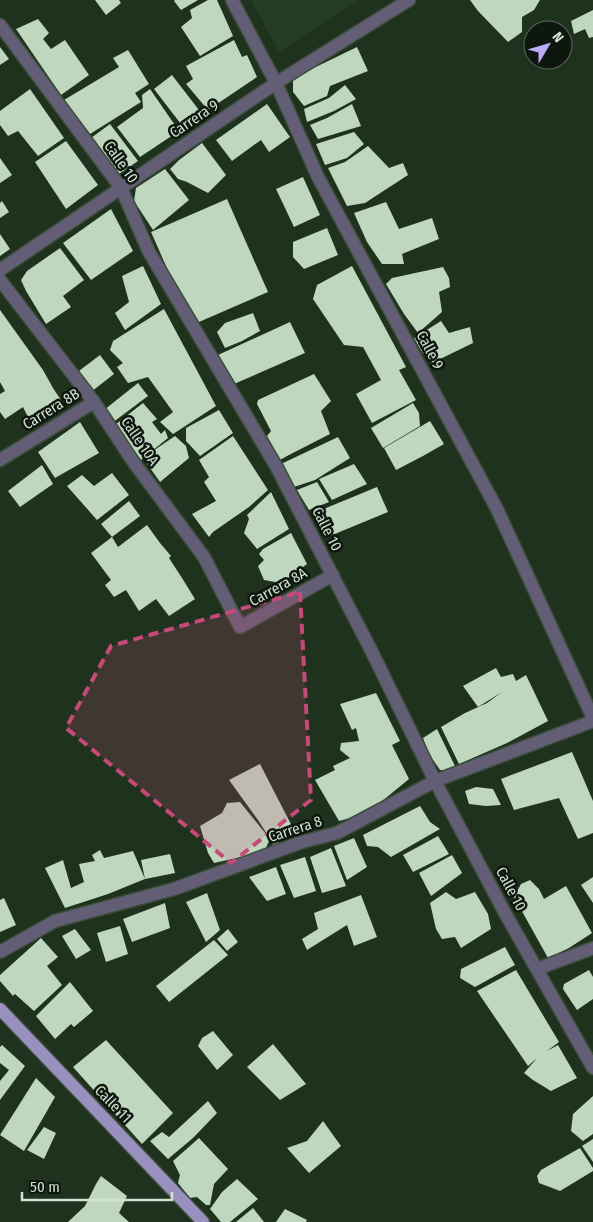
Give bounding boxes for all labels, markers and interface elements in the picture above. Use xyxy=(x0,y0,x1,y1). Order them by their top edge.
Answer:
north arrow xyxy=(523,20,573,70)
text: N xyxy=(549,29,567,46)
street label: Carrera 9 xyxy=(166,96,222,142)
street label: Calle 10 xyxy=(100,138,142,186)
street label: Calle 9 xyxy=(412,328,448,372)
street label: Carrera 8B xyxy=(19,385,83,433)
street label: Calle 10A xyxy=(117,413,163,469)
street label: Calle 10 xyxy=(308,504,346,554)
street label: Carrera 8A xyxy=(246,564,310,610)
street label: Carrera 8 xyxy=(266,812,324,846)
street label: Calle 10 xyxy=(492,864,530,914)
street label: Calle 11 xyxy=(91,1082,135,1126)
scale bar xyxy=(22,1170,172,1202)
text: 50 m xyxy=(30,1178,60,1196)

